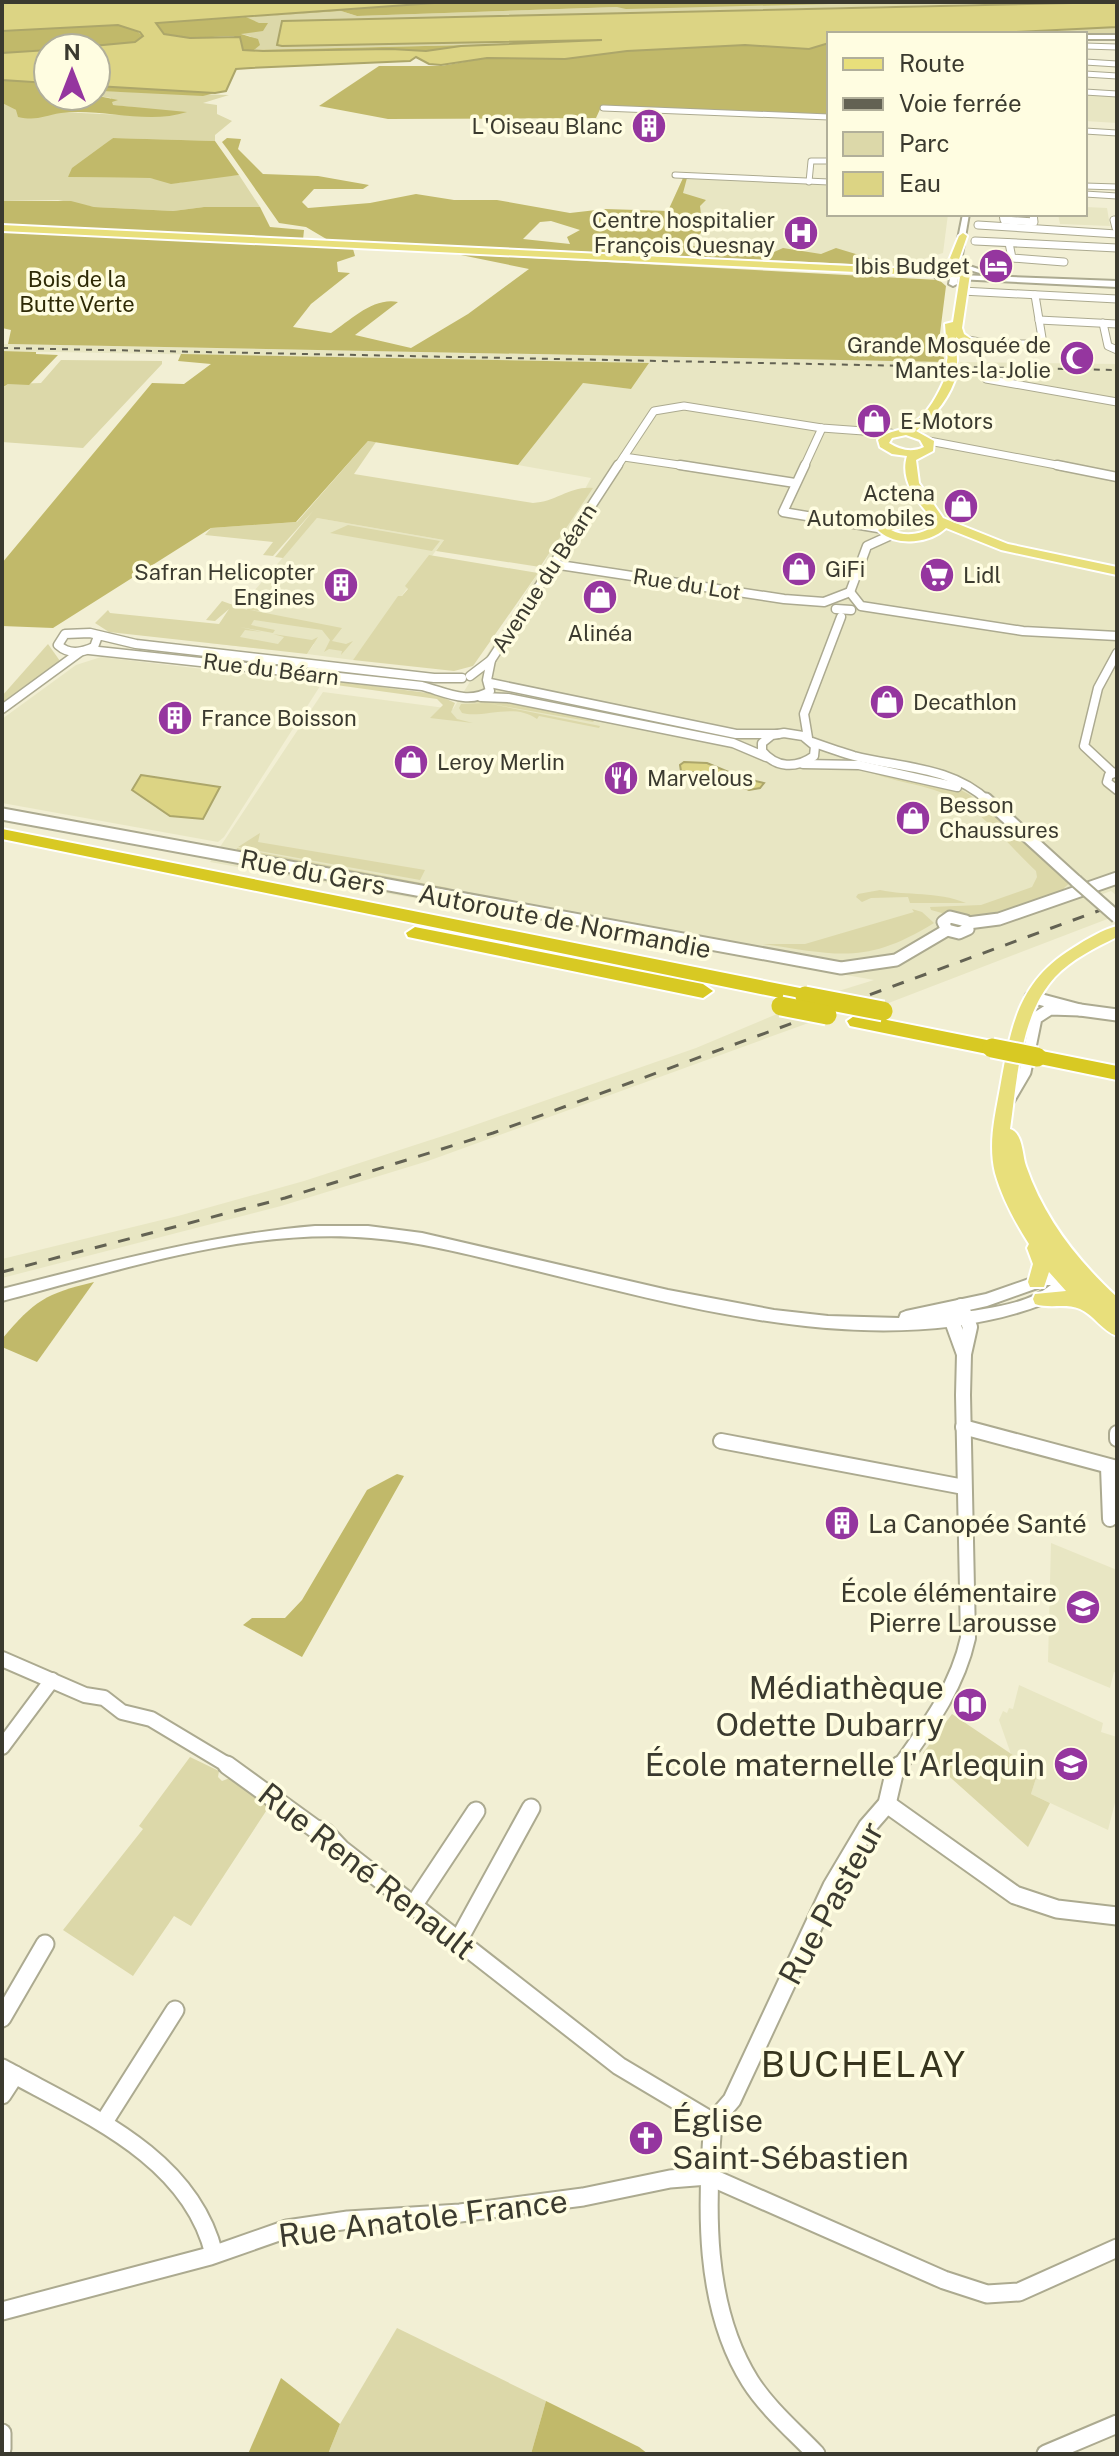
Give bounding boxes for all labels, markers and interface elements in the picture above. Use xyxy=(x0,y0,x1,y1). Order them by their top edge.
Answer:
north arrow xyxy=(32,32,112,112)
legend xyxy=(827,32,1087,216)
text: N xyxy=(63,39,81,65)
text: Route xyxy=(899,49,965,77)
text: Voie ferrée xyxy=(899,89,1022,117)
building icon: L'Oiseau Blanc xyxy=(630,107,668,145)
place label: L'Oiseau Blanc xyxy=(472,113,623,139)
text: Parc xyxy=(899,129,950,157)
text: Eau xyxy=(899,169,941,197)
place label: Centre hospitalier François Quesnay xyxy=(592,207,775,258)
hospital icon: Centre hospitalier François Quesnay xyxy=(782,214,820,252)
hotel icon: Ibis Budget xyxy=(977,247,1015,285)
place label: Ibis Budget xyxy=(854,253,970,279)
park label: Bois de la Butte Verte xyxy=(19,266,135,317)
place label: Grande Mosquée de Mantes-la-Jolie xyxy=(847,332,1051,383)
mosque icon: Grande Mosquée de Mantes-la-Jolie xyxy=(1058,339,1096,377)
shop icon: E-Motors xyxy=(855,402,893,440)
place label: E-Motors xyxy=(900,408,993,434)
place label: Actena Automobiles xyxy=(806,480,935,531)
shop icon: Actena Automobiles xyxy=(942,487,980,525)
street label: Avenue du Béarn xyxy=(486,499,602,657)
shop icon: GiFi xyxy=(780,550,818,588)
place label: GiFi xyxy=(825,556,865,582)
supermarket icon: Lidl xyxy=(918,556,956,594)
place label: Safran Helicopter Engines xyxy=(134,559,315,610)
place label: Lidl xyxy=(963,562,1001,588)
street label: Rue du Lot xyxy=(631,563,743,605)
building icon: Safran Helicopter Engines xyxy=(322,566,360,604)
shop icon: Alinéa xyxy=(581,578,619,616)
place label: Alinéa xyxy=(568,620,632,646)
street label: Rue du Béarn xyxy=(202,648,340,690)
shop icon: Decathlon xyxy=(868,683,906,721)
place label: Decathlon xyxy=(913,689,1017,715)
building icon: France Boisson xyxy=(156,699,194,737)
place label: France Boisson xyxy=(201,705,357,731)
shop icon: Leroy Merlin xyxy=(392,743,430,781)
place label: Leroy Merlin xyxy=(437,749,565,775)
restaurant icon: Marvelous xyxy=(602,759,640,797)
place label: Marvelous xyxy=(647,765,753,791)
place label: Besson Chaussures xyxy=(939,792,1059,843)
shop icon: Besson Chaussures xyxy=(894,799,932,837)
street label: Rue du Gers xyxy=(238,843,388,901)
street label: Autoroute de Normandie xyxy=(416,877,714,965)
building icon: La Canopée Santé xyxy=(823,1504,861,1542)
place label: La Canopée Santé xyxy=(868,1508,1087,1539)
place label: École élémentaire Pierre Larousse xyxy=(840,1577,1057,1638)
school or university icon: École élémentaire Pierre Larousse xyxy=(1064,1588,1102,1626)
place label: Médiathèque Odette Dubarry xyxy=(716,1669,944,1743)
library icon: Médiathèque Odette Dubarry xyxy=(951,1686,989,1724)
school or university icon: École maternelle l'Arlequin xyxy=(1052,1745,1090,1783)
place label: École maternelle l'Arlequin xyxy=(645,1746,1045,1783)
street label: Rue René Renault xyxy=(252,1775,482,1967)
street label: Rue Pasteur xyxy=(771,1815,891,1991)
district label: BUCHELAY xyxy=(761,2043,967,2085)
place label: Église Saint-Sébastien xyxy=(672,2102,909,2176)
church icon: Église Saint-Sébastien xyxy=(627,2119,665,2157)
street label: Rue Anatole France xyxy=(276,2182,570,2254)

